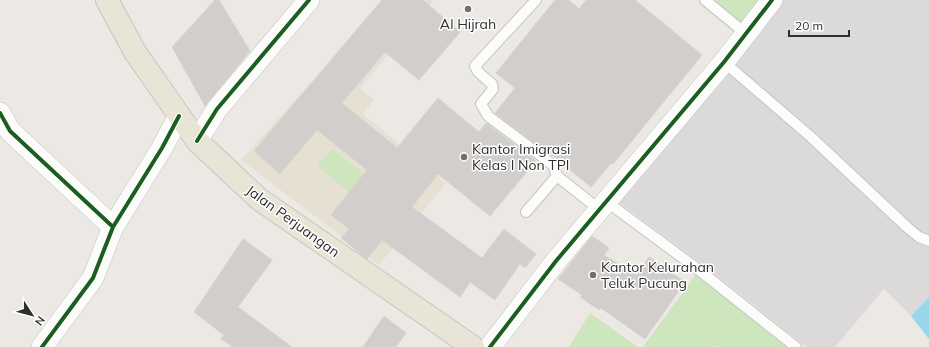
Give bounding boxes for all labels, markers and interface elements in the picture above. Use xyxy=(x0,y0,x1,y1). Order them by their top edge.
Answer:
marker: Al Hijrah xyxy=(463,4,473,14)
scale bar xyxy=(789,12,849,38)
place label: Al Hijrah xyxy=(440,15,496,33)
text: 20 m xyxy=(795,18,823,33)
place label: Kantor Imigrasi Kelas I Non TPI xyxy=(472,140,570,174)
marker: Kantor Imigrasi Kelas I Non TPI xyxy=(459,152,469,162)
street label: Jalan Perjuangan xyxy=(243,181,343,261)
place label: Kantor Kelurahan Teluk Pucung xyxy=(601,258,714,292)
marker: Kantor Kelurahan Teluk Pucung xyxy=(588,270,598,280)
north arrow xyxy=(12,295,52,335)
text: N xyxy=(32,313,48,328)

